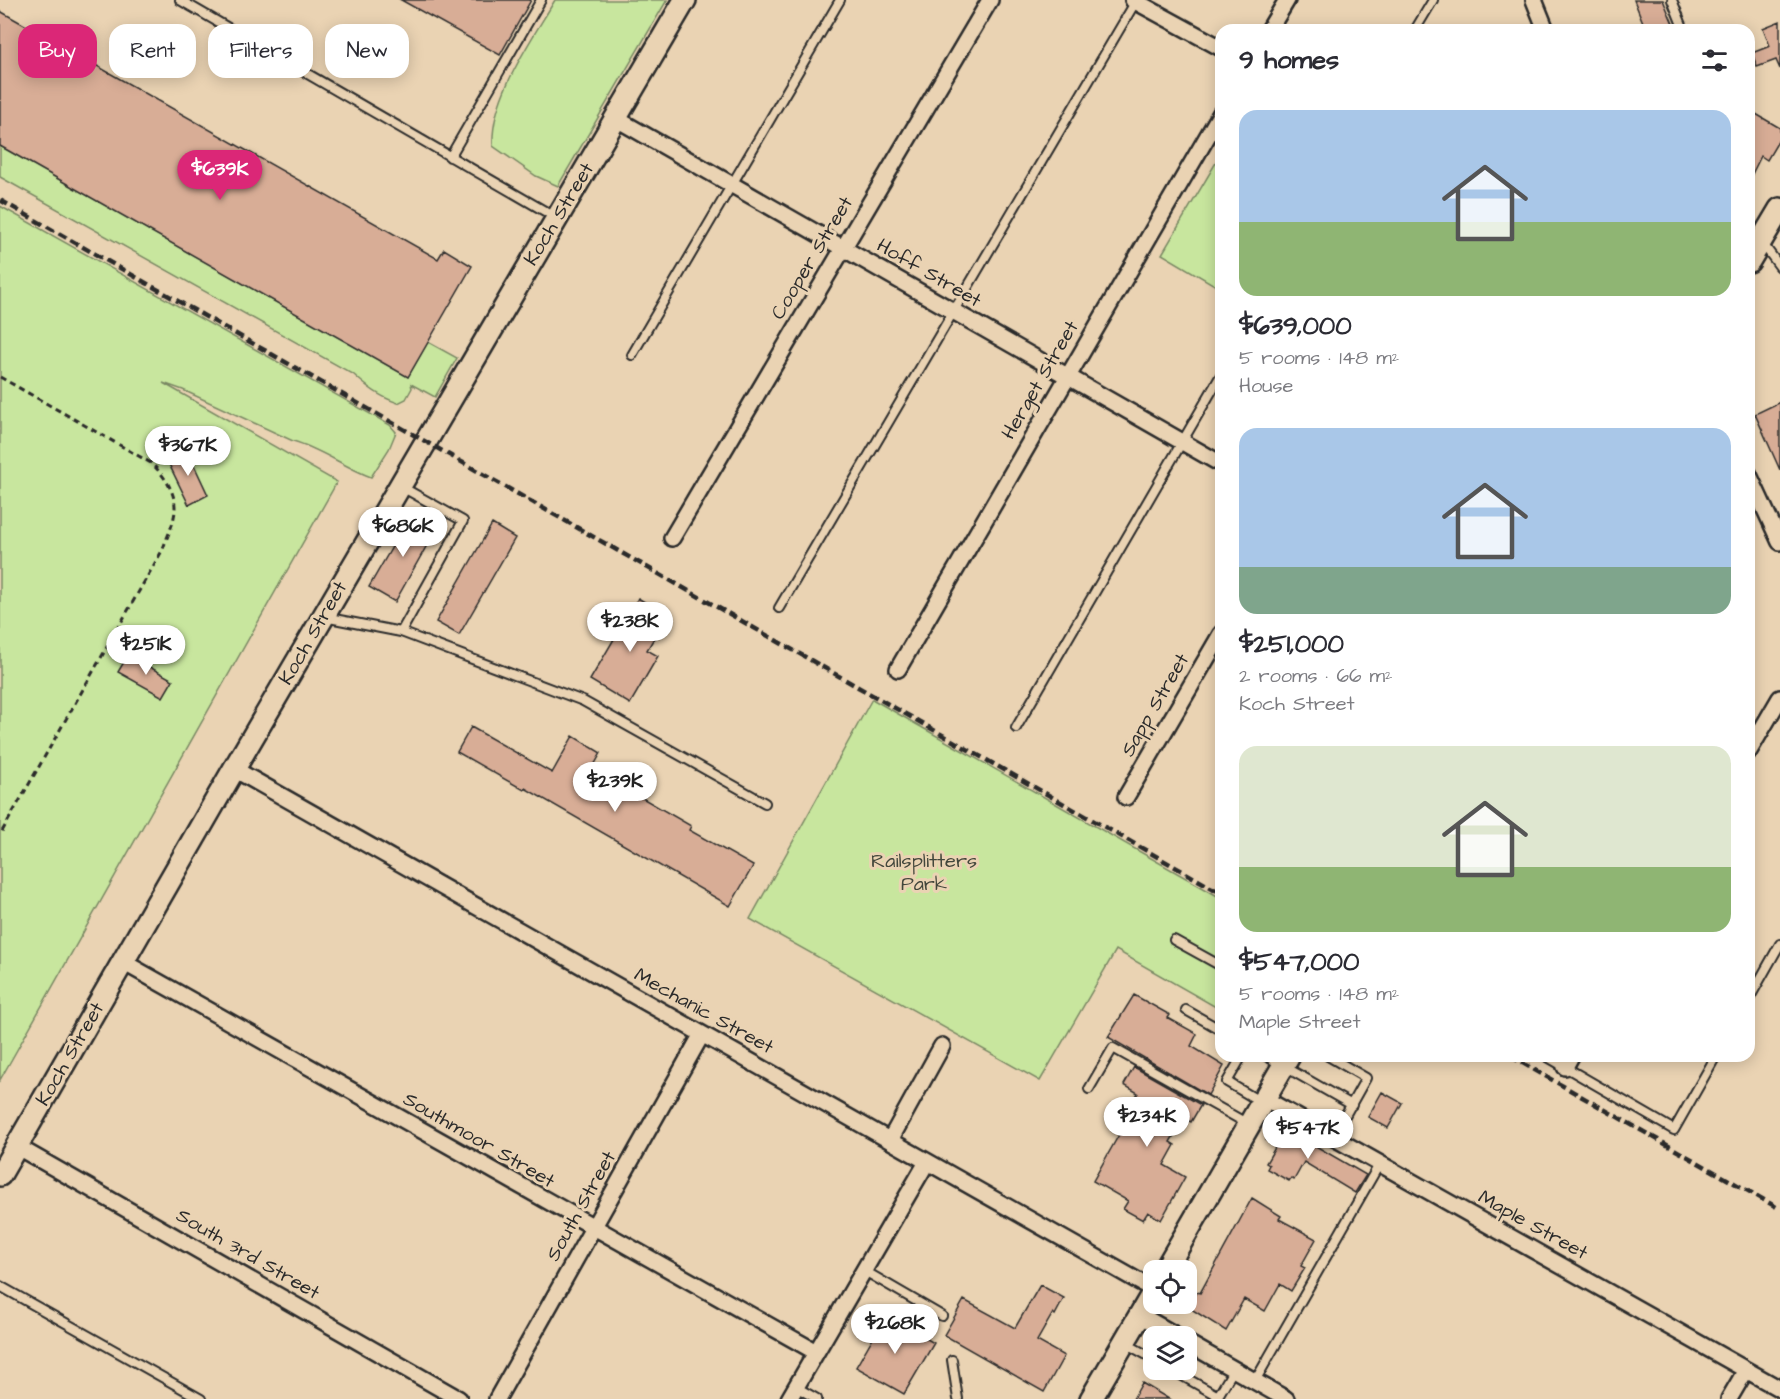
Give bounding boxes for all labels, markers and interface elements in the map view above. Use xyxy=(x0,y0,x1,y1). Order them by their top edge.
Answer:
chip: Buy xyxy=(18,24,97,78)
chip: Rent xyxy=(109,24,196,78)
chip: Filters xyxy=(208,24,313,78)
chip: New xyxy=(325,24,409,78)
text: 9 homes xyxy=(1239,42,1339,78)
icon: filters xyxy=(1698,44,1731,77)
icon: home xyxy=(1431,149,1539,257)
pin: $639K xyxy=(178,150,262,201)
text: $639K xyxy=(191,155,249,183)
street label: Koch Street xyxy=(517,157,601,271)
street label: Cooper Street xyxy=(764,191,860,325)
street label: Hoff Street xyxy=(871,232,987,314)
text: $639,000 xyxy=(1239,308,1352,344)
street label: Herget Street xyxy=(995,315,1086,445)
text: 5 rooms · 148 m² xyxy=(1239,344,1399,372)
text: House xyxy=(1239,372,1293,400)
pin: $367K xyxy=(146,426,230,477)
text: $367K xyxy=(159,431,217,459)
icon: home xyxy=(1431,467,1539,575)
pin: $686K xyxy=(361,507,445,558)
text: $686K xyxy=(372,512,434,540)
street label: Koch Street xyxy=(272,576,354,690)
pin: $238K xyxy=(588,602,672,653)
text: $238K xyxy=(601,607,659,635)
pin: $251K xyxy=(104,625,188,676)
text: $251,000 xyxy=(1239,626,1344,662)
text: $251K xyxy=(120,630,172,658)
street label: Sapp Street xyxy=(1114,648,1196,762)
text: 2 rooms · 66 m² xyxy=(1239,662,1393,690)
text: Koch Street xyxy=(1239,690,1355,718)
pin: $239K xyxy=(573,762,657,813)
text: $239K xyxy=(587,767,643,795)
icon: home xyxy=(1431,785,1539,893)
park label: Railsplitters Park xyxy=(871,847,977,898)
text: $547,000 xyxy=(1239,944,1359,980)
street label: Mechanic Street xyxy=(629,961,779,1061)
text: 5 rooms · 148 m² xyxy=(1239,980,1399,1008)
street label: Koch Street xyxy=(29,997,111,1111)
text: Maple Street xyxy=(1239,1008,1361,1036)
street label: Southmoor Street xyxy=(398,1085,560,1195)
pin: $234K xyxy=(1105,1097,1189,1148)
text: $234K xyxy=(1118,1102,1176,1130)
pin: $547K xyxy=(1266,1109,1350,1160)
text: $547K xyxy=(1276,1114,1340,1142)
street label: South Street xyxy=(539,1146,623,1266)
street label: Maple Street xyxy=(1473,1183,1593,1267)
street label: South 3rd Street xyxy=(171,1202,325,1306)
map controls xyxy=(1143,1260,1197,1380)
button: locate xyxy=(1143,1260,1197,1314)
pin: $268K xyxy=(853,1304,937,1355)
text: $268K xyxy=(865,1309,925,1337)
button: layers xyxy=(1143,1326,1197,1380)

